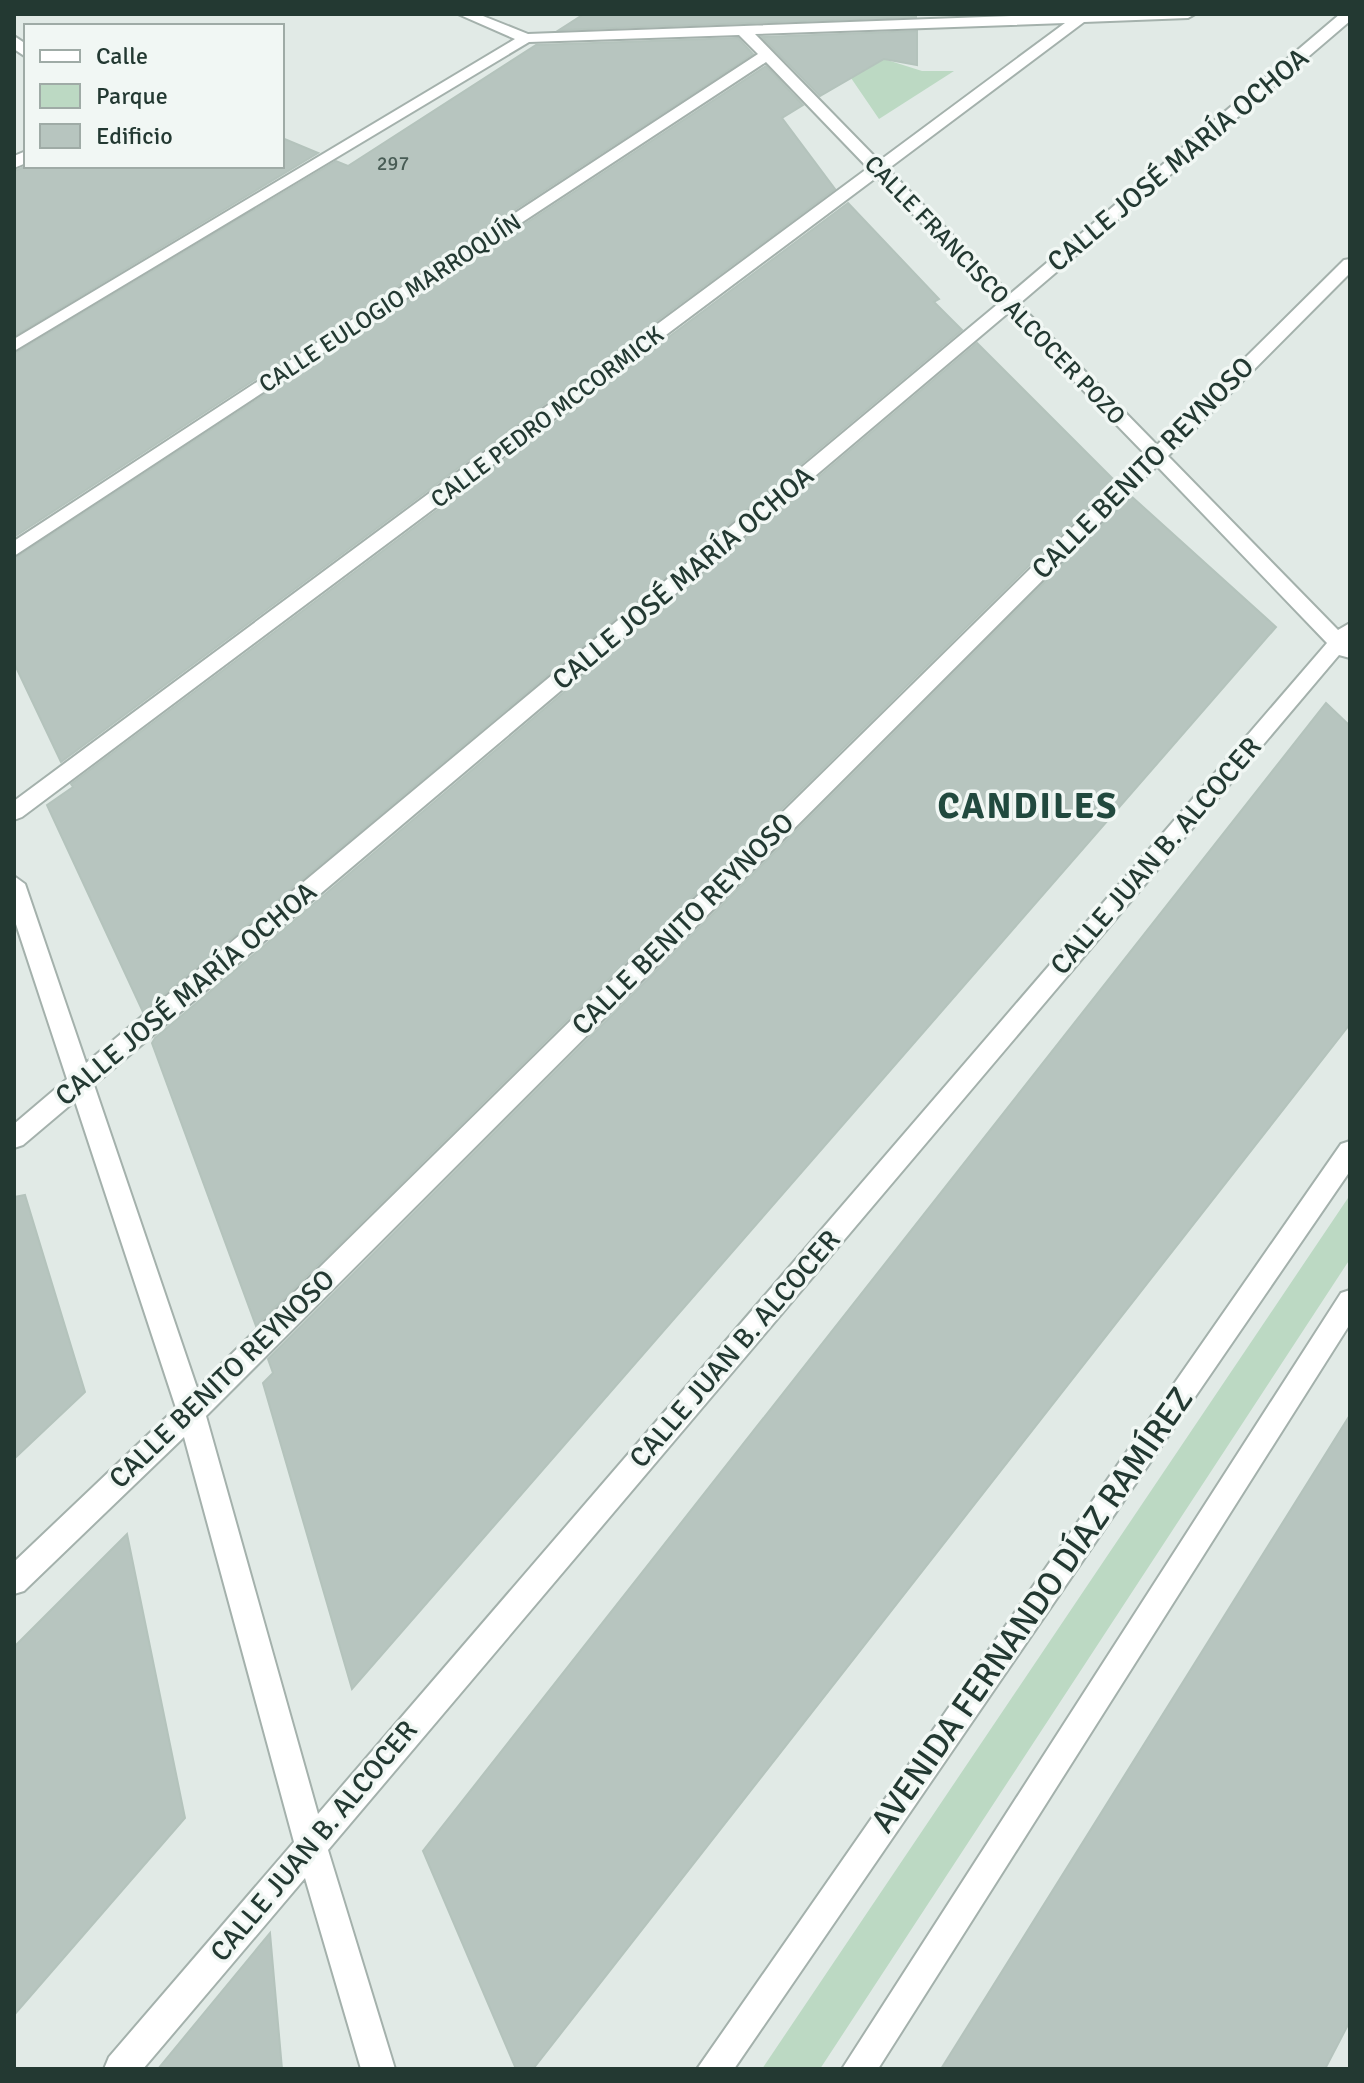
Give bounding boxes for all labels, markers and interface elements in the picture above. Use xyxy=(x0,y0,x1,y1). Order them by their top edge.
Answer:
legend xyxy=(24,24,284,168)
text: Calle xyxy=(96,41,148,71)
street label: CALLE JOSÉ MARÍA OCHOA xyxy=(1041,41,1315,279)
text: Parque xyxy=(96,81,168,111)
text: Edificio xyxy=(96,121,173,151)
street label: CALLE FRANCISCO ALCOCER POZO xyxy=(858,149,1132,431)
house number: 297 xyxy=(377,151,409,176)
street label: CALLE EULOGIO MARROQUÍN xyxy=(253,207,527,399)
street label: CALLE PEDRO MCCORMICK xyxy=(425,320,669,514)
street label: CALLE BENITO REYNOSO xyxy=(1025,350,1261,586)
street label: CALLE JOSÉ MARÍA OCHOA xyxy=(546,459,820,697)
street label: CALLE JUAN B. ALCOCER xyxy=(1043,730,1269,982)
district label: CANDILES xyxy=(938,784,1118,829)
street label: CALLE BENITO REYNOSO xyxy=(565,806,801,1042)
street label: CALLE JOSÉ MARÍA OCHOA xyxy=(49,875,323,1113)
street label: CALLE JUAN B. ALCOCER xyxy=(622,1223,848,1475)
street label: CALLE BENITO REYNOSO xyxy=(102,1262,342,1496)
street label: AVENIDA FERNANDO DÍAZ RAMÍREZ xyxy=(862,1379,1202,1841)
street label: CALLE JUAN B. ALCOCER xyxy=(203,1714,425,1968)

